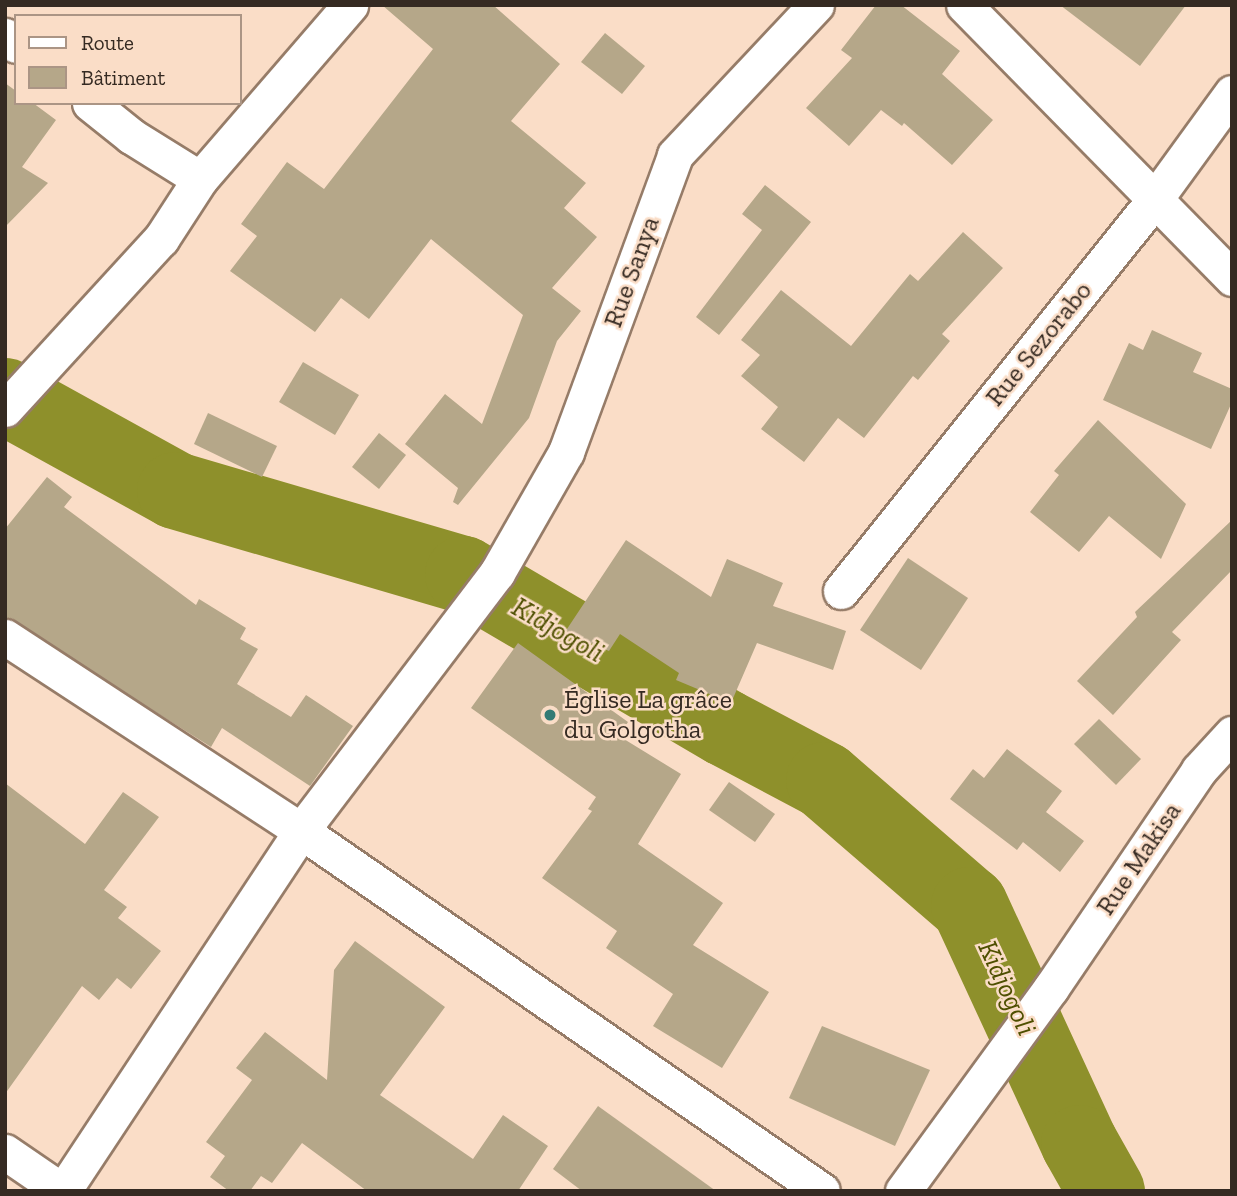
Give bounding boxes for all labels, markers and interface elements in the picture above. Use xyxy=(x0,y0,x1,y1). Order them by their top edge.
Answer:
legend xyxy=(14,14,242,105)
text: Route xyxy=(81,30,134,55)
text: Bâtiment xyxy=(81,65,165,90)
street label: Rue Sanya xyxy=(598,212,666,332)
street label: Rue Sezorabo xyxy=(979,276,1099,412)
water label: Kidjogoli xyxy=(506,590,610,670)
place label: Église La grâce du Golgotha xyxy=(564,684,732,746)
marker: Église La grâce du Golgotha xyxy=(542,707,558,723)
street label: Rue Makisa xyxy=(1090,797,1188,921)
water label: Kidjogoli xyxy=(971,935,1043,1041)

